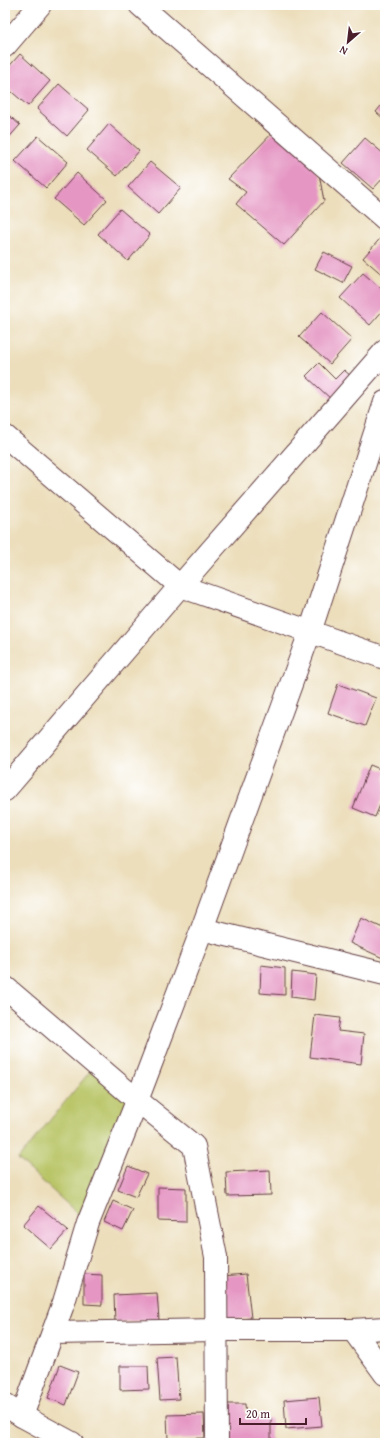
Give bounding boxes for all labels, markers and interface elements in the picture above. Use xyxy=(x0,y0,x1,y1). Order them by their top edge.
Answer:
north arrow xyxy=(328,22,368,62)
text: N xyxy=(336,42,350,60)
scale bar xyxy=(240,1400,306,1426)
text: 20 m xyxy=(246,1405,270,1422)

